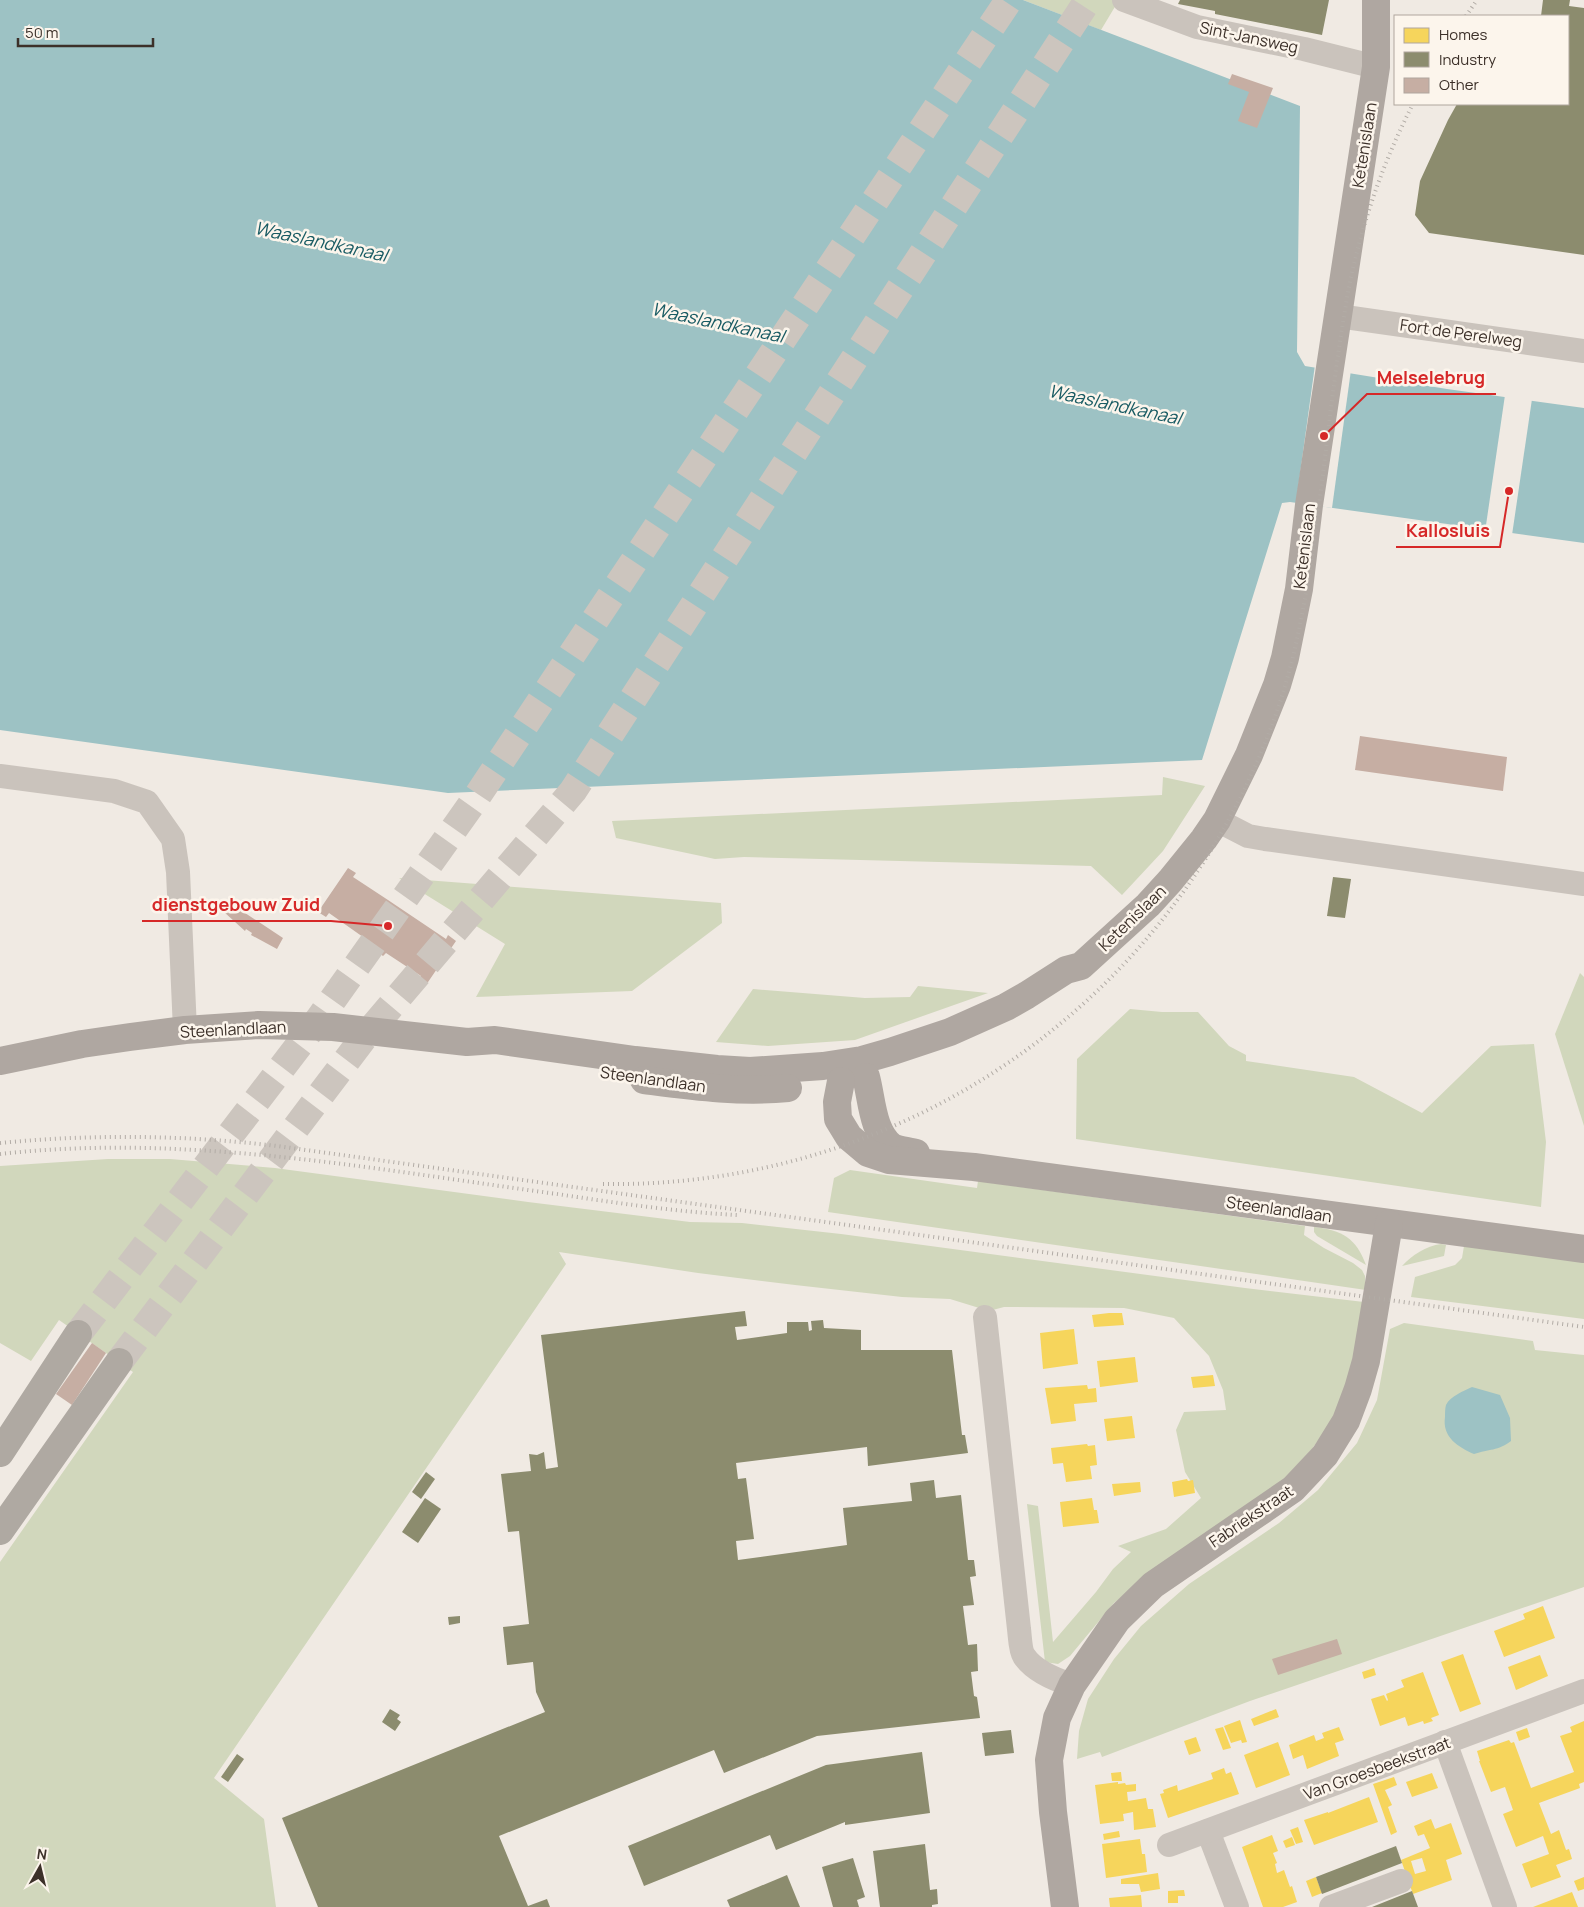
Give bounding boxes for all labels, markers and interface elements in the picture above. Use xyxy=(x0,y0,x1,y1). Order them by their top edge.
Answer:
scale bar xyxy=(18,15,152,47)
legend xyxy=(1394,15,1569,105)
street label: Sint-Jansweg xyxy=(1198,16,1300,58)
text: 50 m xyxy=(25,22,59,43)
text: Homes xyxy=(1439,24,1488,45)
text: Industry xyxy=(1439,49,1496,70)
text: Other xyxy=(1439,74,1480,95)
street label: Ketenislaan xyxy=(1346,101,1382,189)
water label: Waaslandkanaal xyxy=(253,215,392,267)
water label: Waaslandkanaal xyxy=(650,296,789,348)
street label: Fort de Perelweg xyxy=(1398,314,1524,352)
callout: Melselebrug xyxy=(1367,361,1496,394)
text: Melselebrug xyxy=(1377,365,1485,389)
water label: Waaslandkanaal xyxy=(1047,378,1186,430)
street label: Ketenislaan xyxy=(1288,502,1320,590)
callout: Kallosluis xyxy=(1396,514,1500,547)
text: Kallosluis xyxy=(1406,518,1490,542)
street label: Ketenislaan xyxy=(1093,880,1171,956)
callout: dienstgebouw Zuid xyxy=(142,888,331,921)
text: dienstgebouw Zuid xyxy=(152,892,320,916)
street label: Steenlandlaan xyxy=(179,1015,287,1043)
street label: Steenlandlaan xyxy=(599,1061,707,1097)
street label: Steenlandlaan xyxy=(1225,1191,1333,1227)
street label: Fabriekstraat xyxy=(1205,1480,1297,1552)
street label: Van Groesbeekstraat xyxy=(1300,1731,1454,1805)
north arrow xyxy=(15,1842,65,1892)
text: N xyxy=(36,1844,48,1864)

